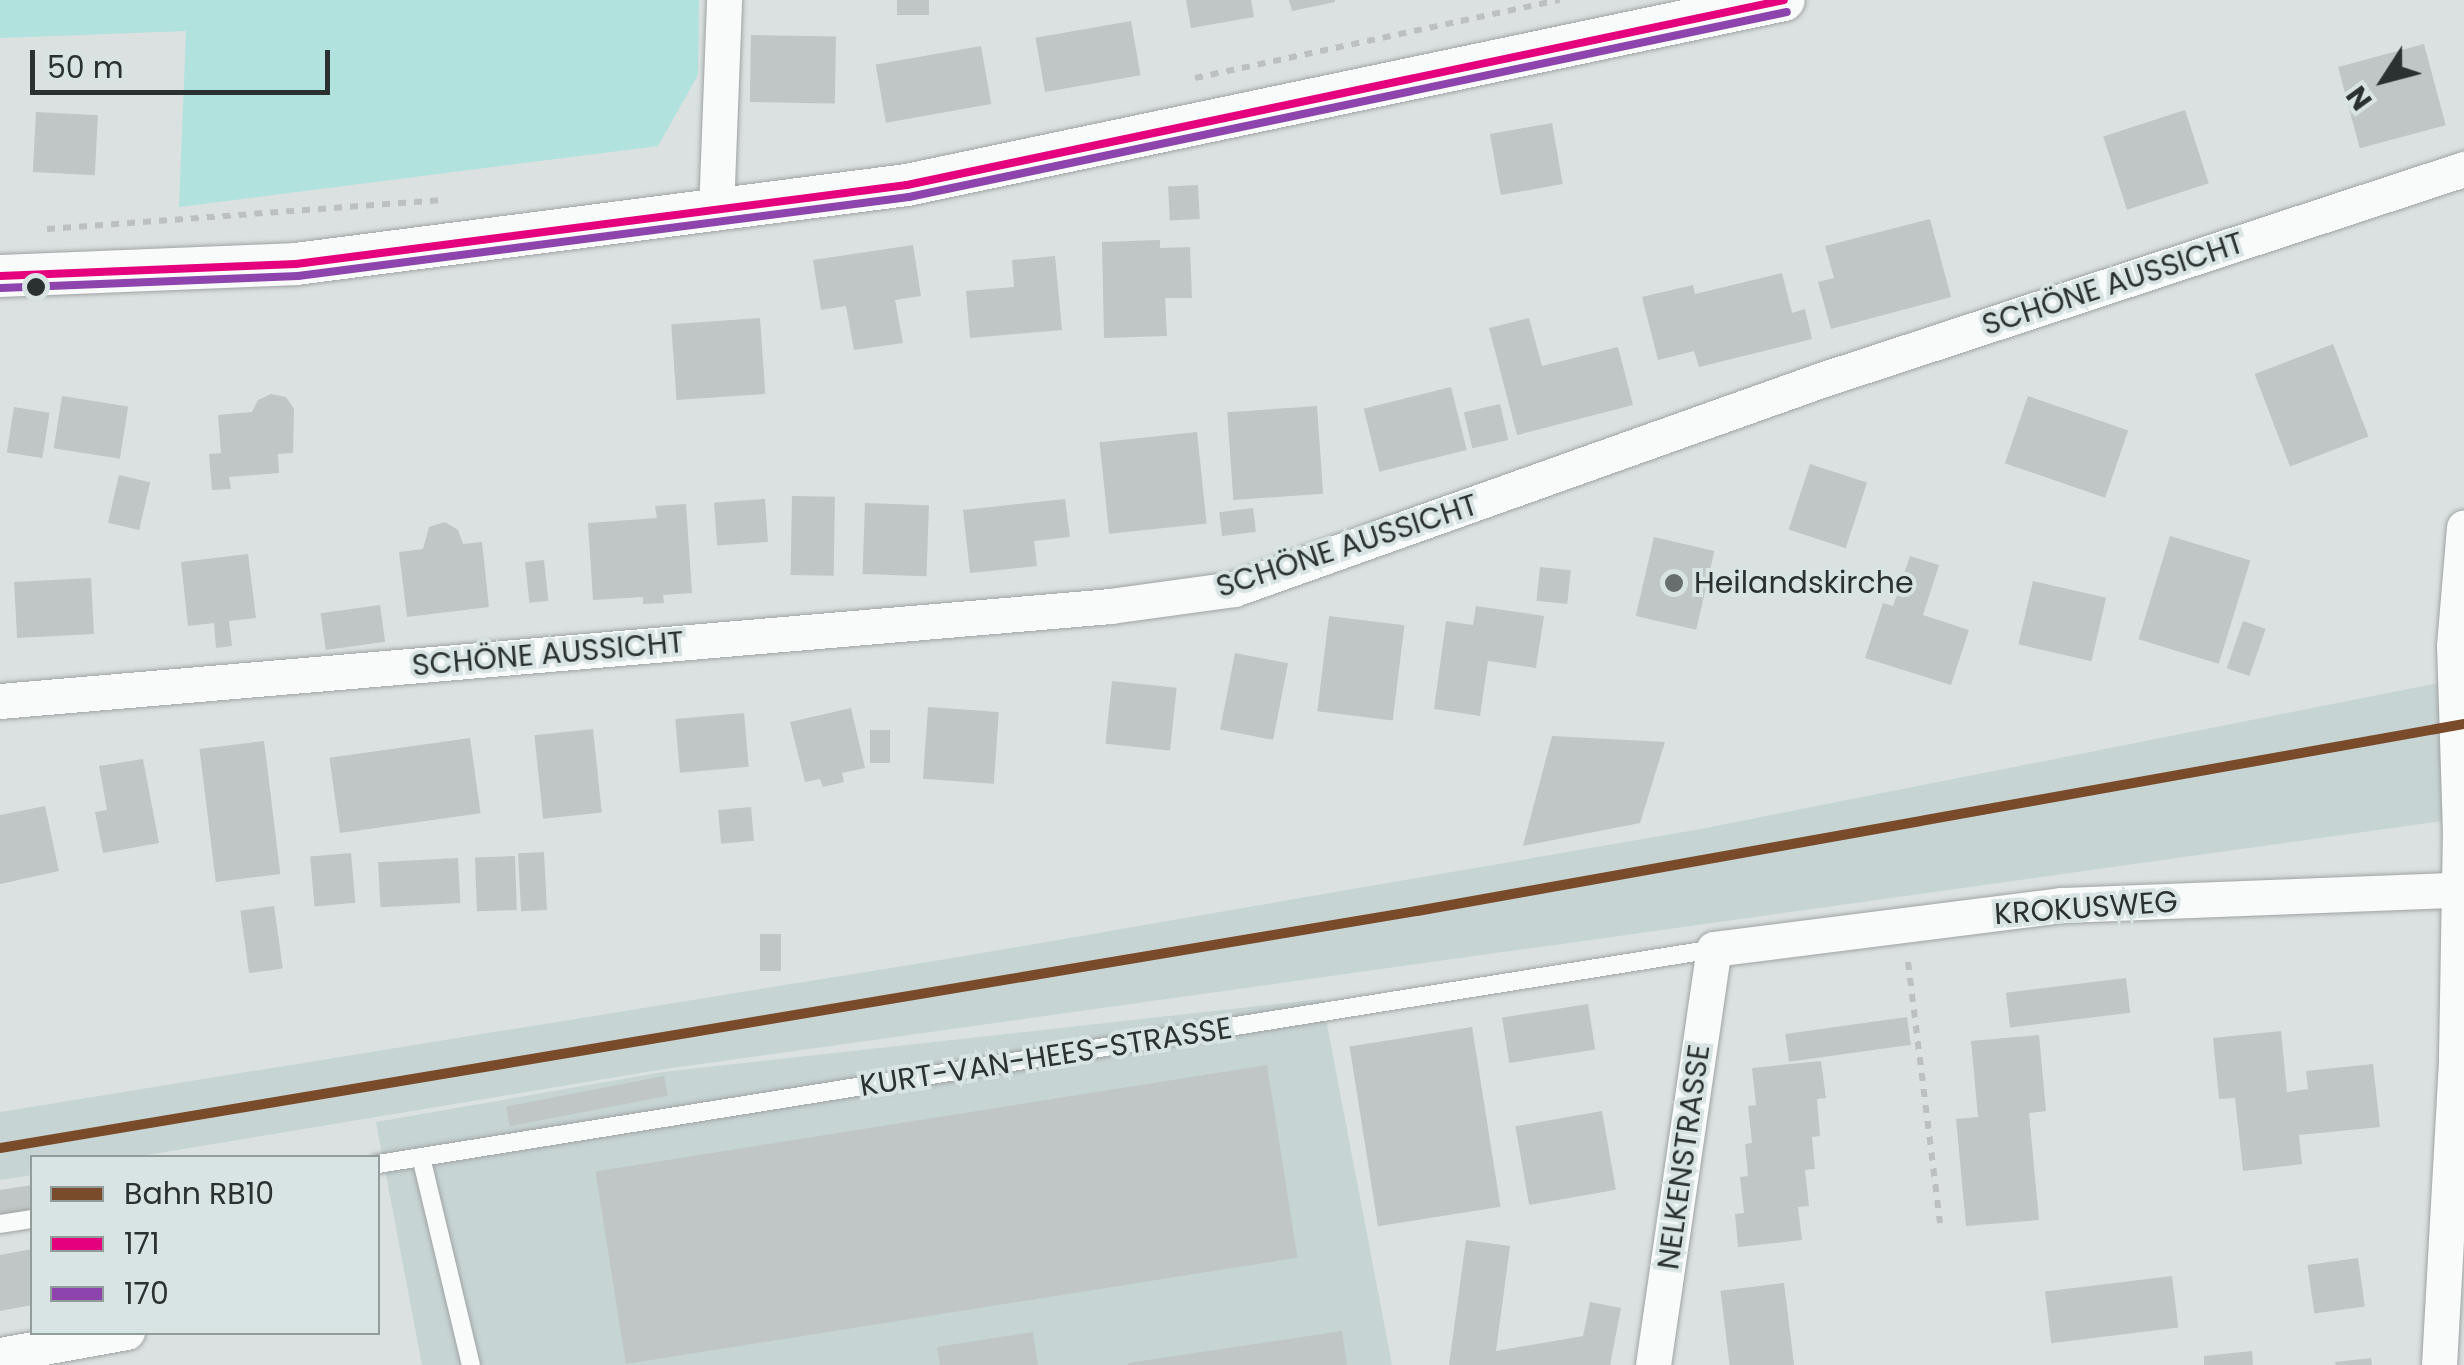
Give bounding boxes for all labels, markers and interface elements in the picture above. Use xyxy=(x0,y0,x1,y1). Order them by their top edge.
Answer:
scale bar xyxy=(35,30,335,92)
north arrow xyxy=(2334,30,2434,130)
text: 50 m xyxy=(47,46,124,89)
text: N xyxy=(2337,78,2381,118)
street label: SCHÖNE AUSSICHT xyxy=(1978,225,2248,343)
unlabelled marker xyxy=(26,277,46,297)
street label: SCHÖNE AUSSICHT xyxy=(1212,487,1482,605)
place label: Heilandskirche xyxy=(1694,565,1914,601)
marker: Heilandskirche xyxy=(1663,572,1685,594)
street label: SCHÖNE AUSSICHT xyxy=(411,624,685,684)
street label: KROKUSWEG xyxy=(1993,884,2179,932)
street label: KURT-VAN-HEES-STRASSE xyxy=(858,1010,1234,1104)
street label: NELKENSTRASSE xyxy=(1650,1042,1718,1272)
legend xyxy=(30,1155,380,1335)
text: Bahn RB10 xyxy=(124,1172,274,1215)
text: 171 xyxy=(124,1222,160,1265)
text: 170 xyxy=(124,1272,169,1315)

